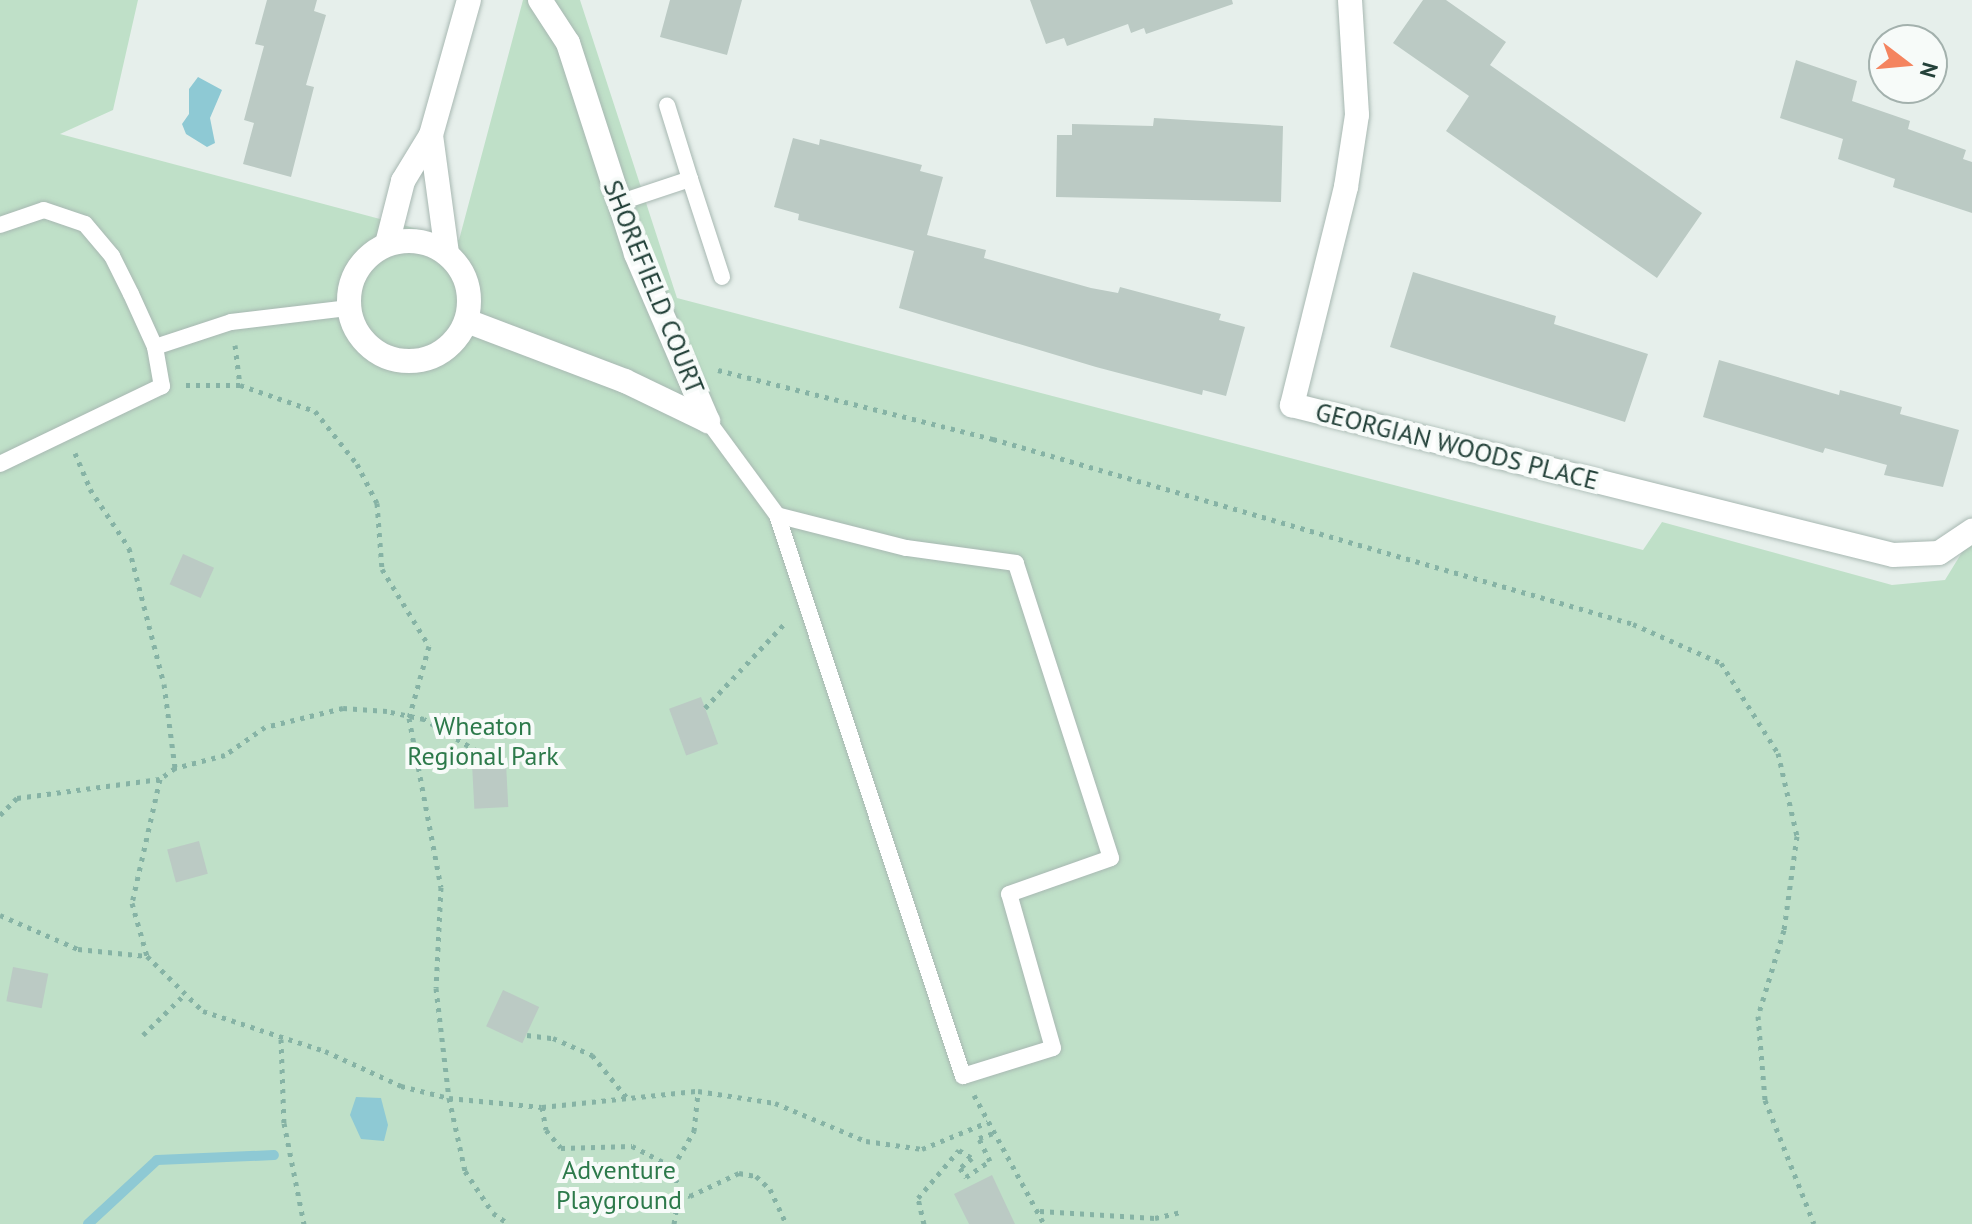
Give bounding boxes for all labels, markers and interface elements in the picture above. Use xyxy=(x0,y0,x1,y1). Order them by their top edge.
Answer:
north arrow xyxy=(1868,24,1948,104)
text: N xyxy=(1914,59,1945,81)
street label: SHOREFIELD COURT xyxy=(597,175,711,399)
street label: GEORGIAN WOODS PLACE xyxy=(1312,396,1602,496)
park label: Wheaton Regional Park xyxy=(407,710,559,772)
park label: Adventure Playground xyxy=(556,1154,682,1216)

